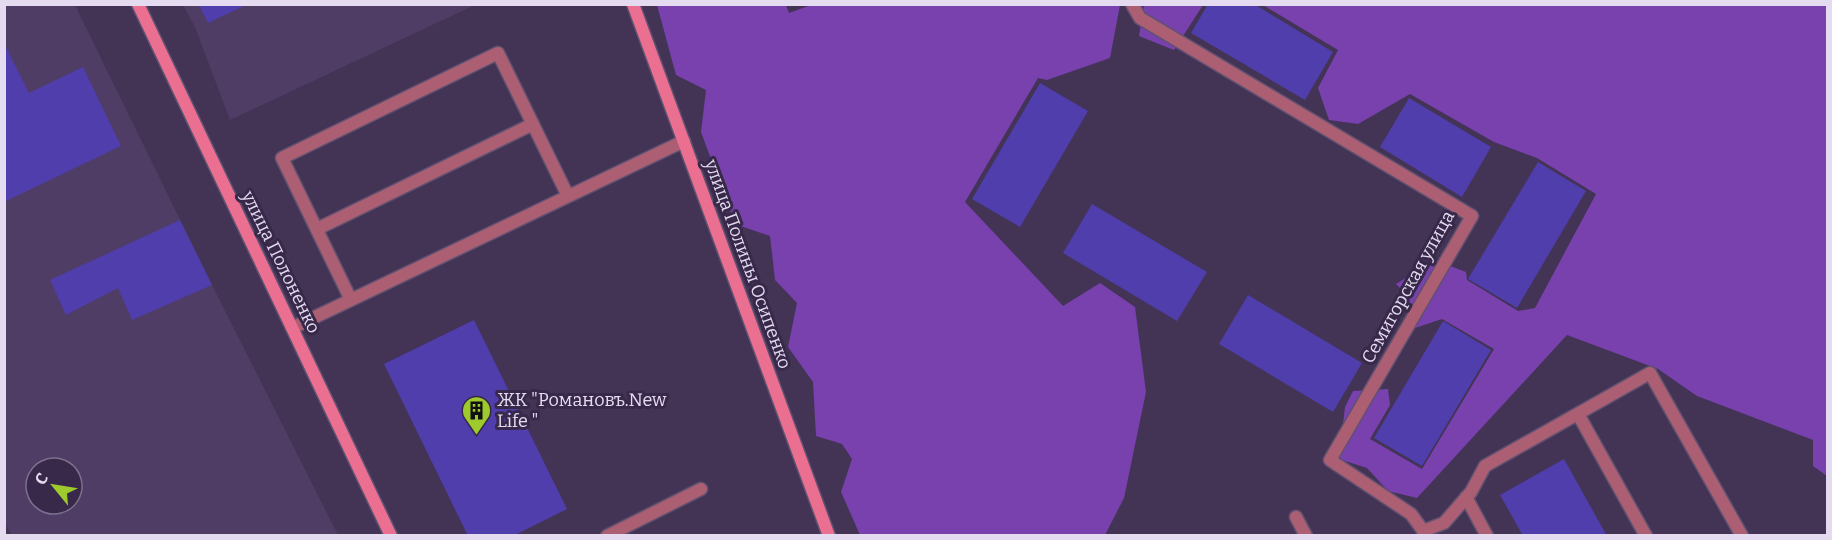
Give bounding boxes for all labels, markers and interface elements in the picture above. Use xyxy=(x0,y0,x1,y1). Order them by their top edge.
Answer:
street label: улица Полины Осипенко xyxy=(700,155,796,372)
street label: улица Полоненко xyxy=(237,186,325,337)
street label: Семигорская улица xyxy=(1357,207,1459,367)
place label: ЖК "Романовъ.New Life " xyxy=(497,389,667,432)
building icon: ЖК "Романовъ.New Life " xyxy=(460,394,492,436)
north arrow xyxy=(24,456,84,516)
text: С xyxy=(31,470,52,488)

